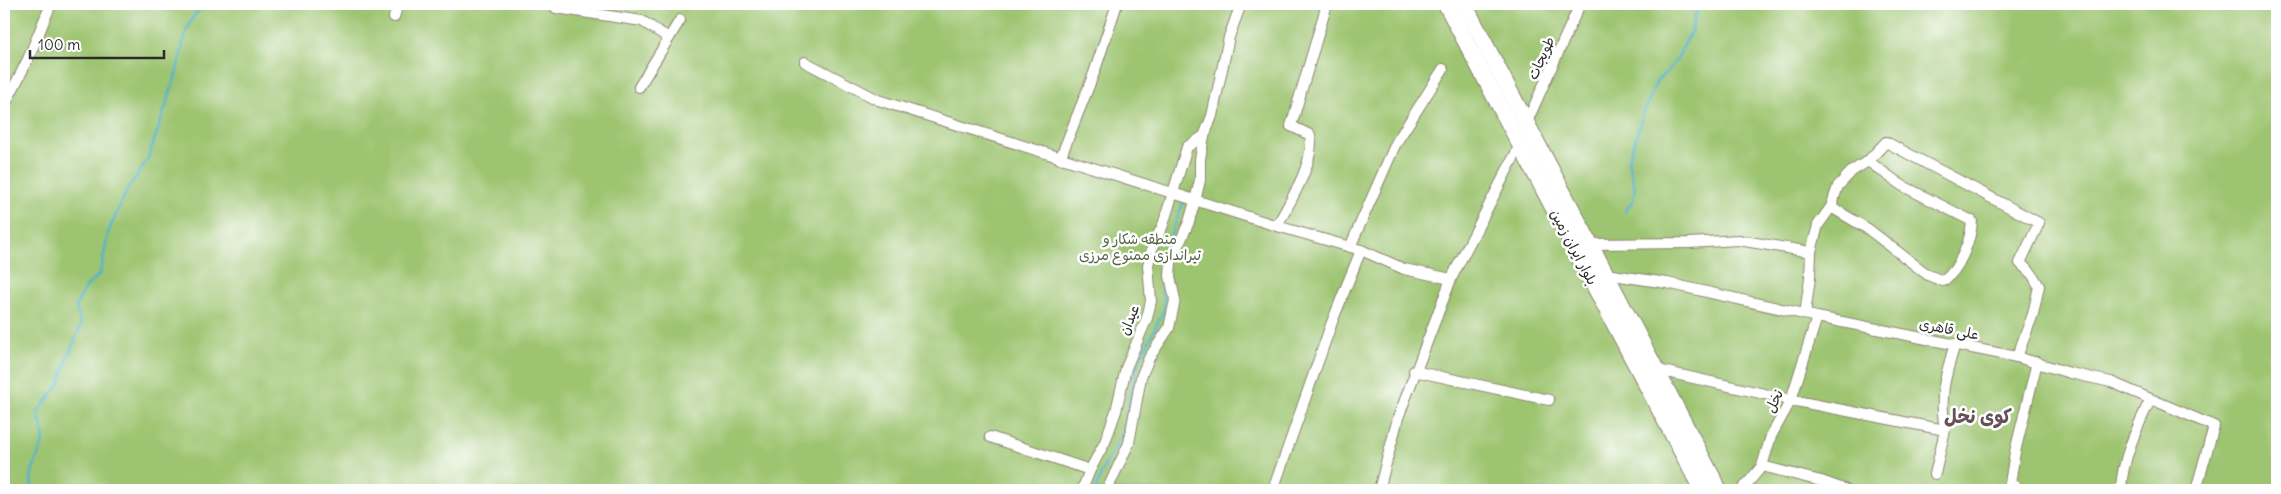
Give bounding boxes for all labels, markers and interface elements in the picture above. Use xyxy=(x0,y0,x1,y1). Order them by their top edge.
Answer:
scale bar xyxy=(30,28,164,60)
street label: طویجات xyxy=(1524,34,1558,82)
text: 100 m xyxy=(38,35,80,54)
street label: بلوار ایران زمین xyxy=(1547,206,1601,288)
park label: منطقه شکار و تیراندازی ممنوع مرزی xyxy=(1079,230,1202,266)
street label: عیدان xyxy=(1115,302,1143,338)
street label: علی قاهری xyxy=(1918,314,1980,344)
street label: نخل xyxy=(1761,387,1787,415)
district label: کوی نخل xyxy=(1944,404,2013,429)

